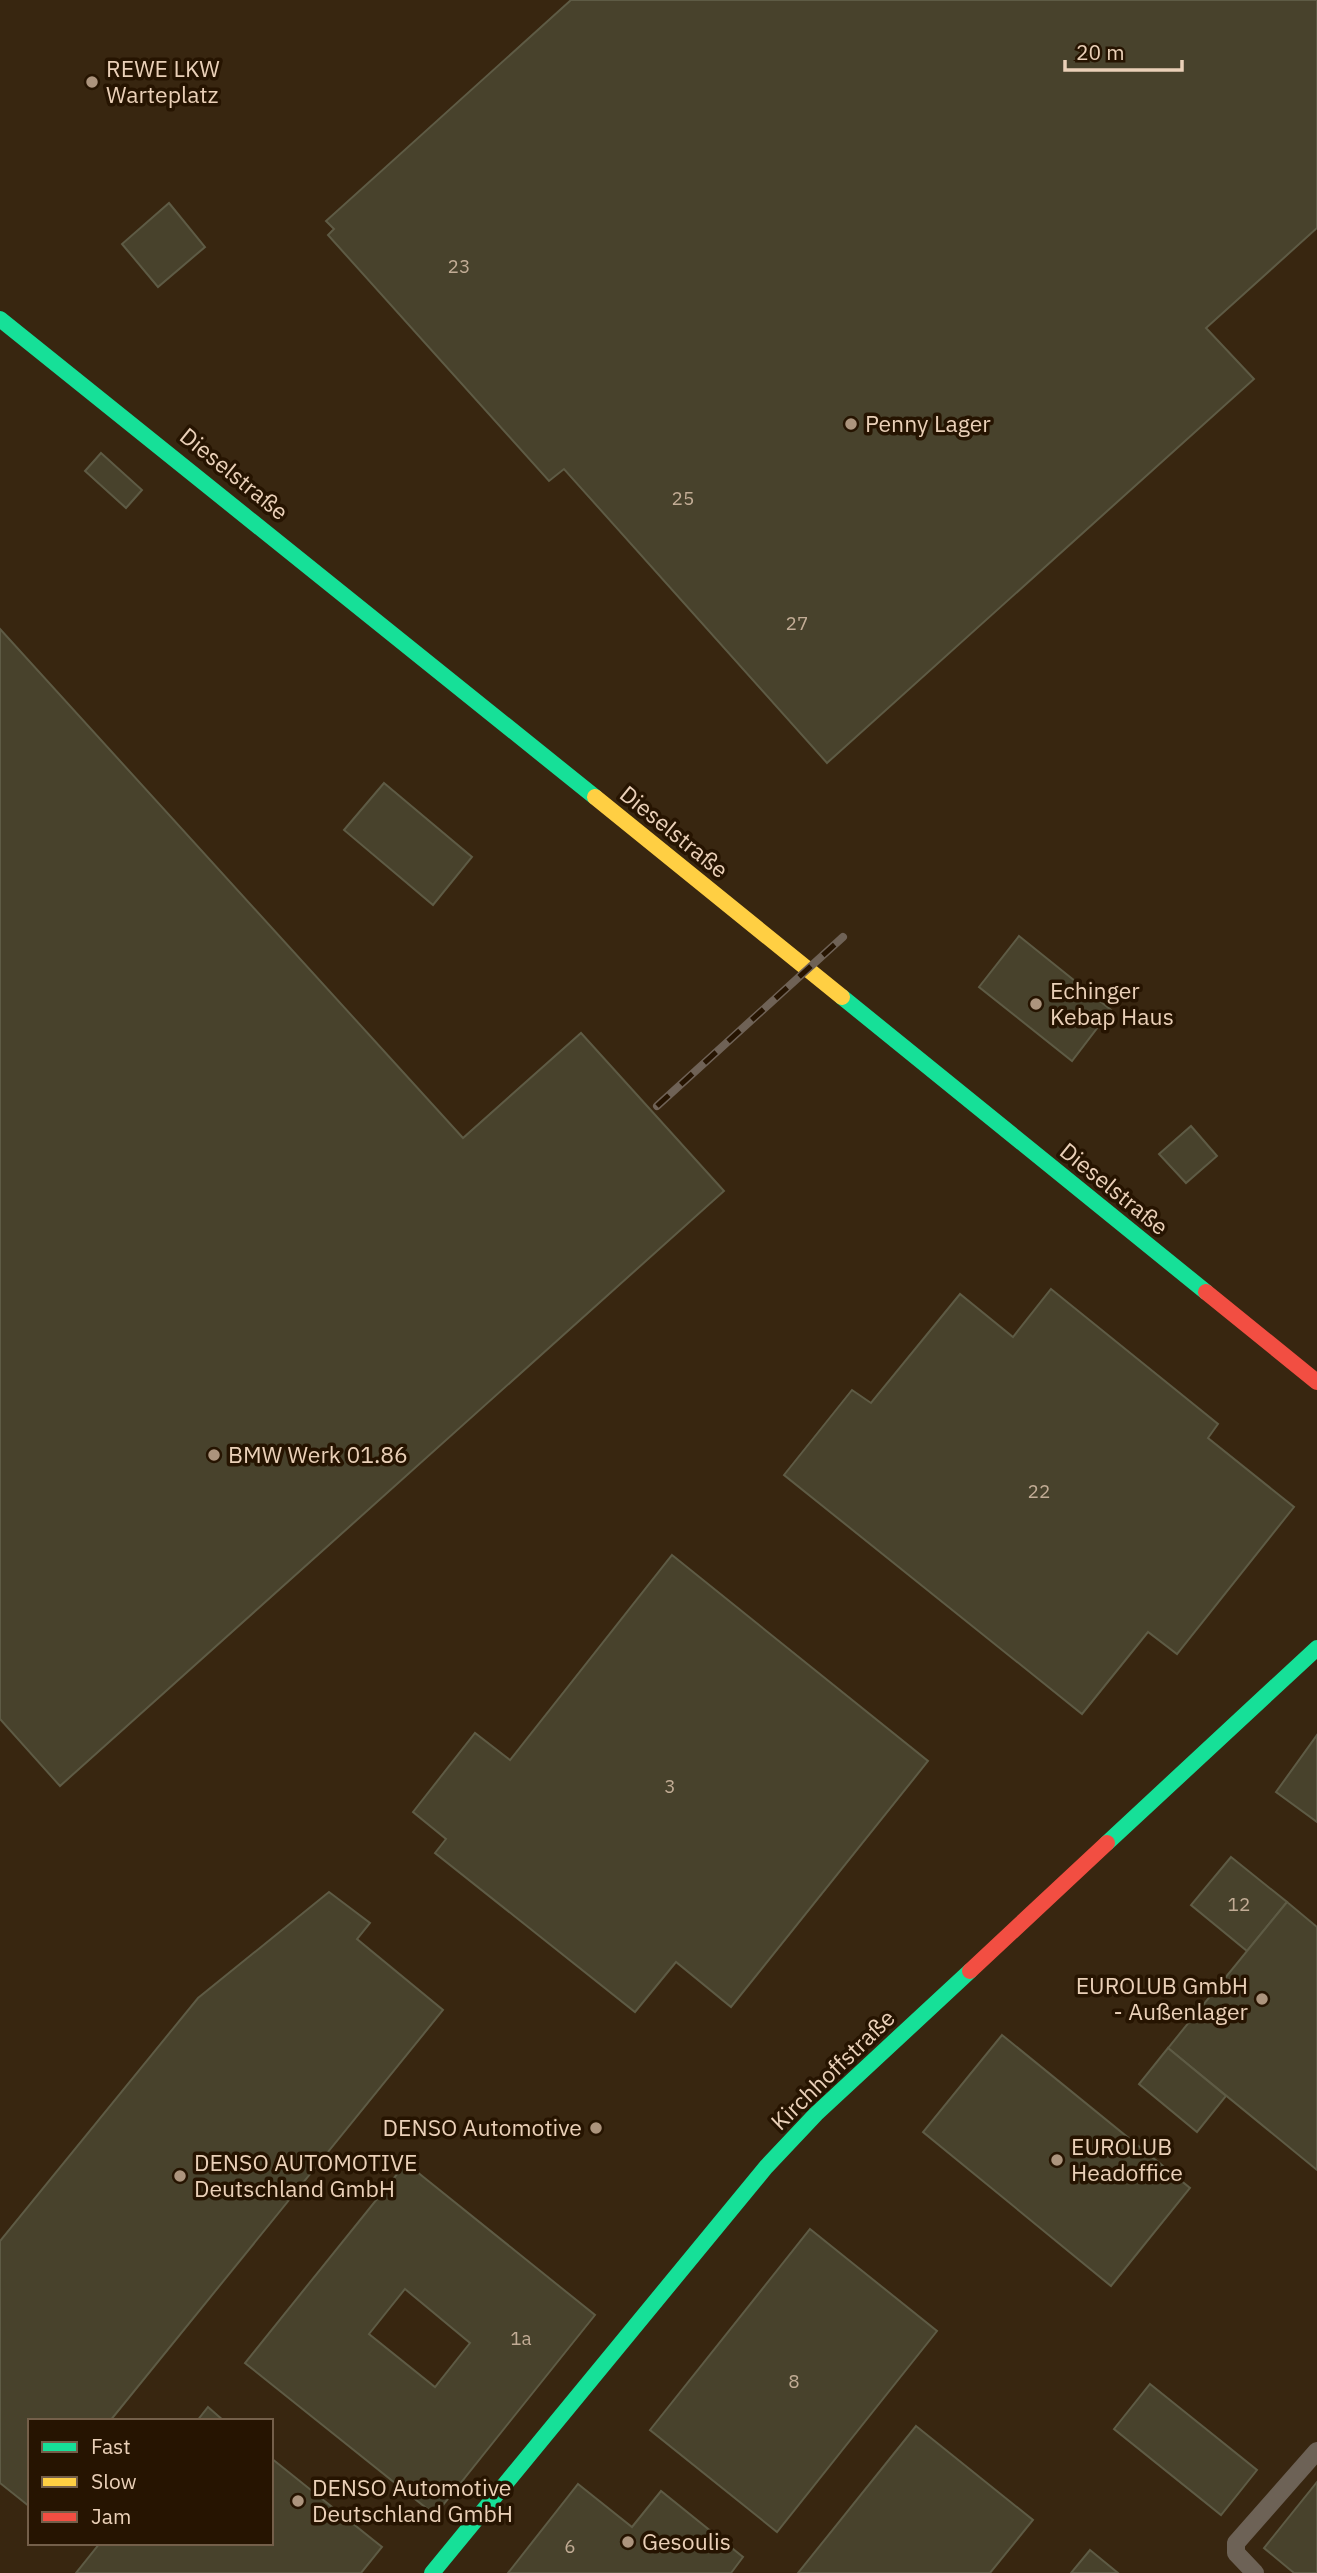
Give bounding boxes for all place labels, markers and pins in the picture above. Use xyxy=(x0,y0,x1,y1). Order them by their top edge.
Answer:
place label: REWE LKW Warteplatz xyxy=(106,53,220,109)
marker: REWE LKW Warteplatz xyxy=(84,74,100,90)
place label: Penny Lager xyxy=(865,408,991,438)
marker: Penny Lager xyxy=(843,416,859,432)
place label: Echinger Kebap Haus xyxy=(1050,975,1174,1031)
marker: Echinger Kebap Haus xyxy=(1028,996,1044,1012)
place label: BMW Werk 01.86 xyxy=(228,1439,408,1469)
marker: BMW Werk 01.86 xyxy=(206,1447,222,1463)
place label: EUROLUB GmbH - Außenlager xyxy=(1076,1970,1249,2026)
marker: EUROLUB GmbH - Außenlager xyxy=(1254,1991,1270,2007)
place label: DENSO Automotive xyxy=(383,2112,582,2142)
marker: DENSO Automotive xyxy=(588,2120,604,2136)
place label: EUROLUB Headoffice xyxy=(1071,2131,1183,2187)
place label: DENSO AUTOMOTIVE Deutschland GmbH xyxy=(194,2147,417,2203)
marker: EUROLUB Headoffice xyxy=(1049,2152,1065,2168)
marker: DENSO AUTOMOTIVE Deutschland GmbH xyxy=(172,2168,188,2184)
place label: DENSO Automotive Deutschland GmbH xyxy=(312,2472,513,2528)
marker: DENSO Automotive Deutschland GmbH xyxy=(290,2493,306,2509)
place label: Gesoulis xyxy=(642,2526,731,2556)
marker: Gesoulis xyxy=(620,2534,636,2550)

